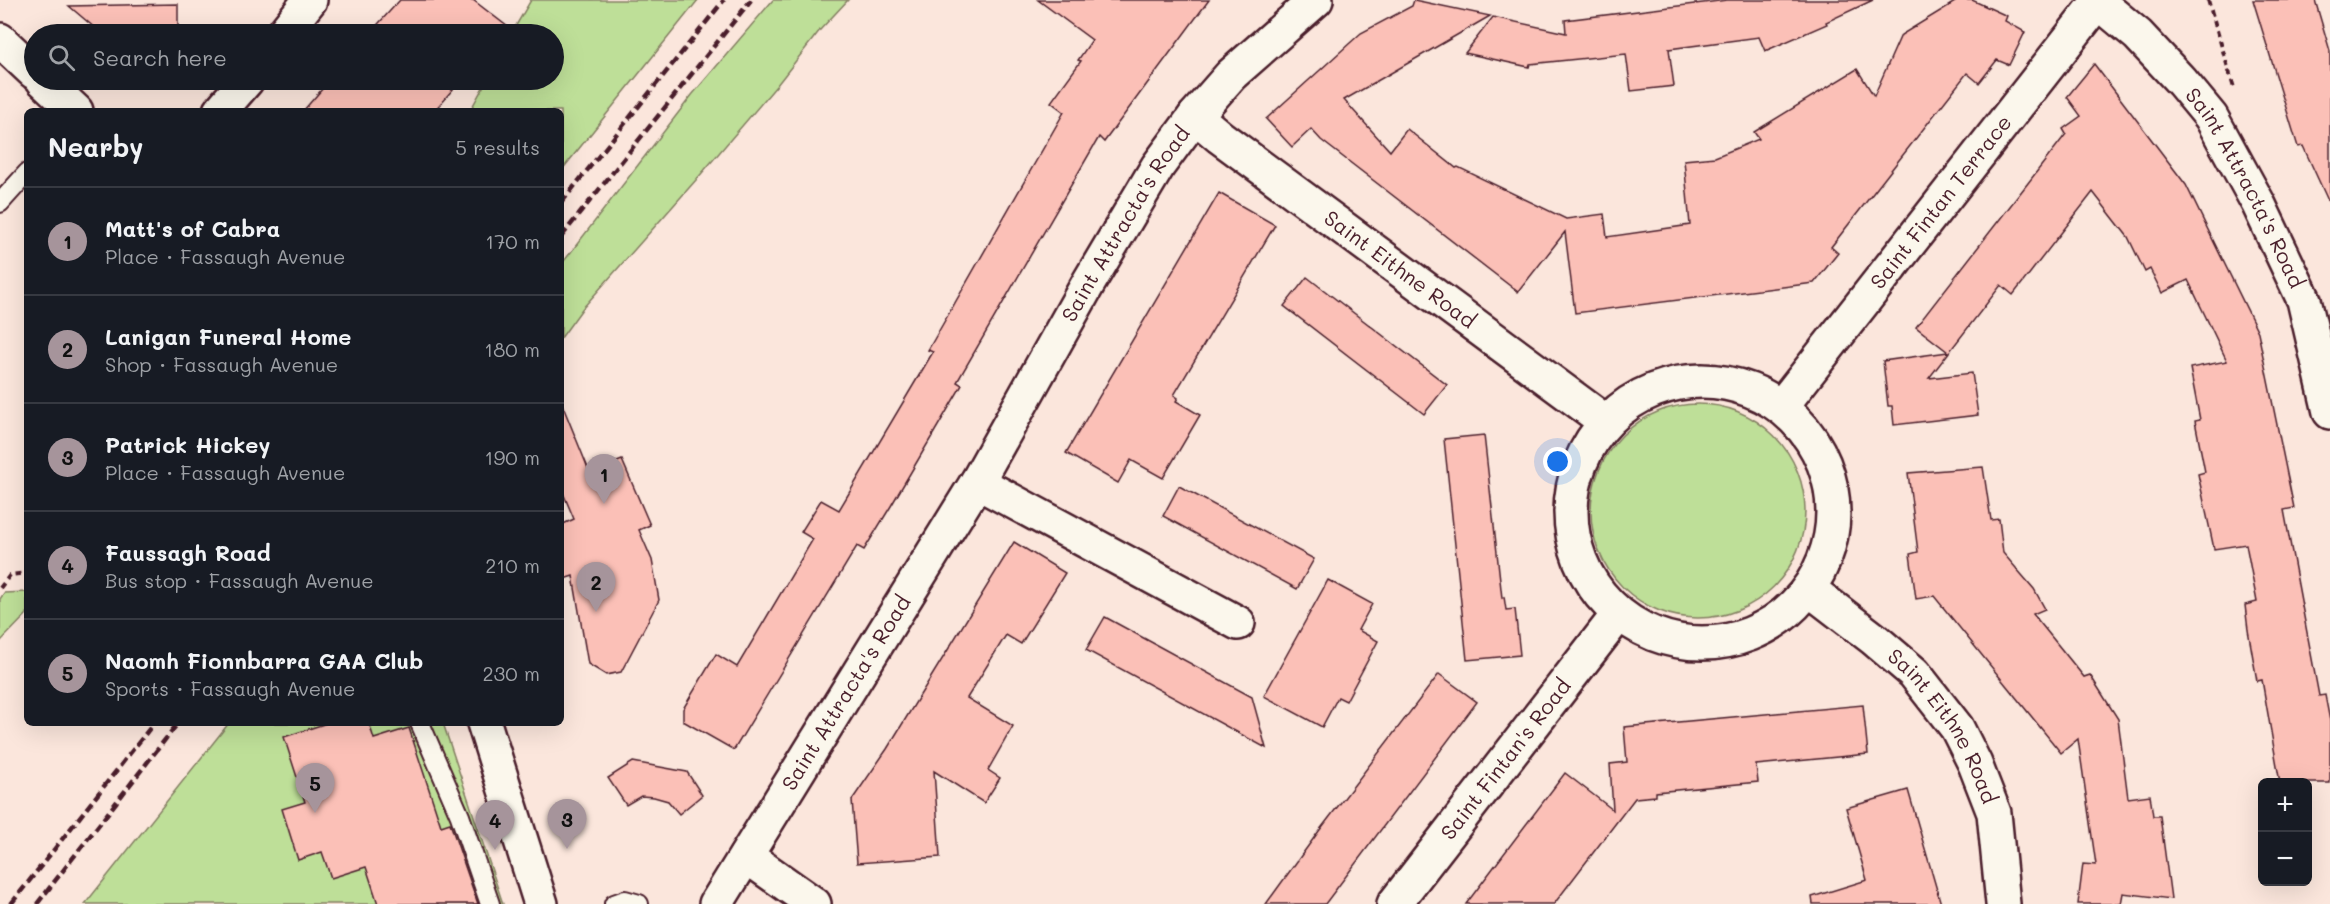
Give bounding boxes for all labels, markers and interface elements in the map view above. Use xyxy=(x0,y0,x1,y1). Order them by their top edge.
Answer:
search box xyxy=(24,24,564,90)
icon: search xyxy=(45,41,78,74)
text: Search here xyxy=(93,43,227,72)
street label: Saint Attracta's Road xyxy=(2180,82,2311,292)
street label: Saint Fintan Terrace xyxy=(1864,109,2017,294)
street label: Saint Attracta's Road xyxy=(1055,120,1195,326)
text: Nearby xyxy=(48,130,143,164)
text: 5 results xyxy=(455,134,540,160)
street label: Saint Eithne Road xyxy=(1319,203,1482,333)
text: Matt's of Cabra xyxy=(105,214,280,243)
text: 1 xyxy=(63,228,72,254)
text: 170 m xyxy=(485,228,540,254)
text: Place · Fassaugh Avenue xyxy=(105,243,345,269)
text: Lanigan Funeral Home xyxy=(105,322,351,351)
text: 2 xyxy=(62,336,73,362)
text: 180 m xyxy=(484,336,540,362)
text: Shop · Fassaugh Avenue xyxy=(105,351,338,377)
text: Patrick Hickey xyxy=(105,430,270,459)
text: 3 xyxy=(62,444,74,470)
text: 190 m xyxy=(485,444,540,470)
your location xyxy=(1543,447,1572,476)
pin: 1 xyxy=(584,454,624,504)
text: Place · Fassaugh Avenue xyxy=(105,459,345,485)
text: Faussagh Road xyxy=(105,538,271,567)
text: 4 xyxy=(61,552,74,578)
text: 210 m xyxy=(485,552,540,578)
pin: 2 xyxy=(576,562,616,612)
text: Bus stop · Fassaugh Avenue xyxy=(105,567,374,593)
street label: Saint Attracta's Road xyxy=(775,590,916,795)
street label: Saint Eithne Road xyxy=(1883,642,2004,807)
text: Naomh Fionnbarra GAA Club xyxy=(105,646,423,675)
text: 5 xyxy=(62,660,73,686)
text: 230 m xyxy=(482,660,540,686)
street label: Saint Fintan's Road xyxy=(1434,672,1576,844)
text: Sports · Fassaugh Avenue xyxy=(105,675,356,701)
pin: 5 xyxy=(296,764,334,813)
map controls xyxy=(2258,778,2312,886)
button: + xyxy=(2258,778,2312,832)
pin: 4 xyxy=(476,800,514,850)
pin: 3 xyxy=(548,800,586,849)
button: − xyxy=(2258,832,2312,886)

